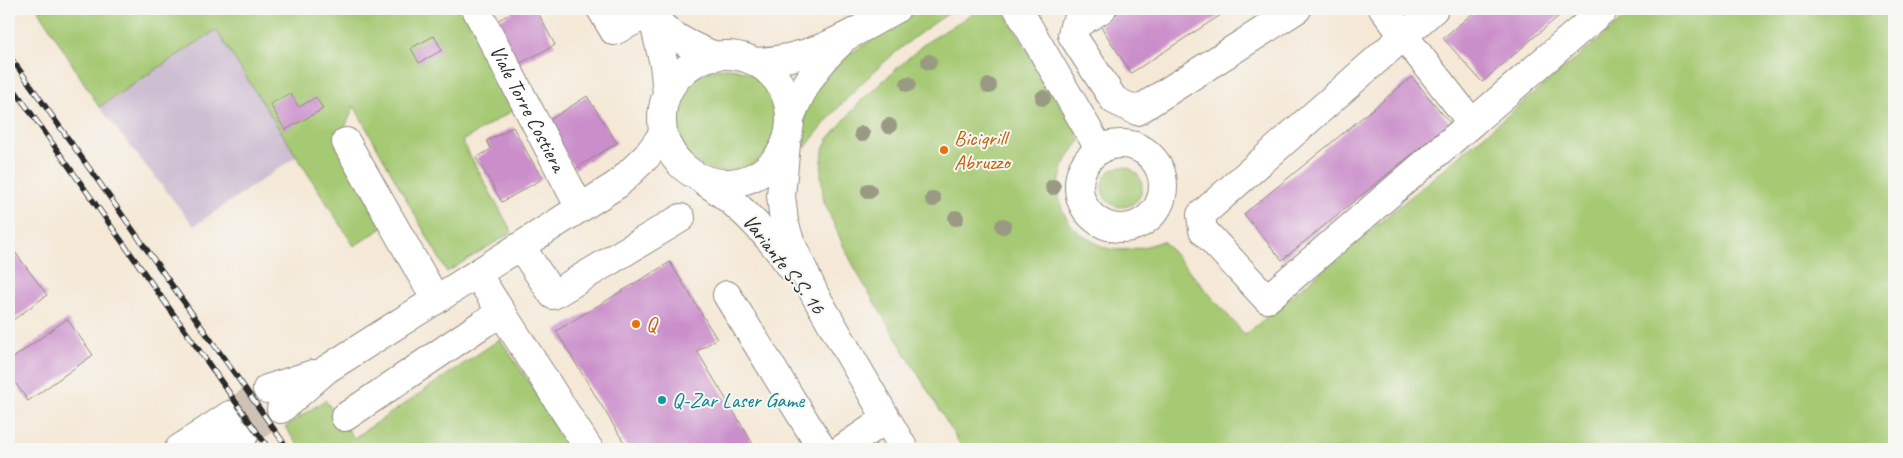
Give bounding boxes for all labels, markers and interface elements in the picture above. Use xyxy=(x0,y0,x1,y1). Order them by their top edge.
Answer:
street label: Viale Torre Costiera xyxy=(484,40,573,178)
place label: Bicigrill Abruzzo xyxy=(954,125,1012,175)
marker: Bicigrill Abruzzo xyxy=(938,144,950,156)
street label: Variante S.S. 16 xyxy=(737,209,831,320)
place label: Q xyxy=(646,311,659,337)
marker: Q xyxy=(630,318,642,330)
place label: Q-Zar Laser Game xyxy=(672,387,805,413)
marker: Q-Zar Laser Game xyxy=(656,394,668,406)

